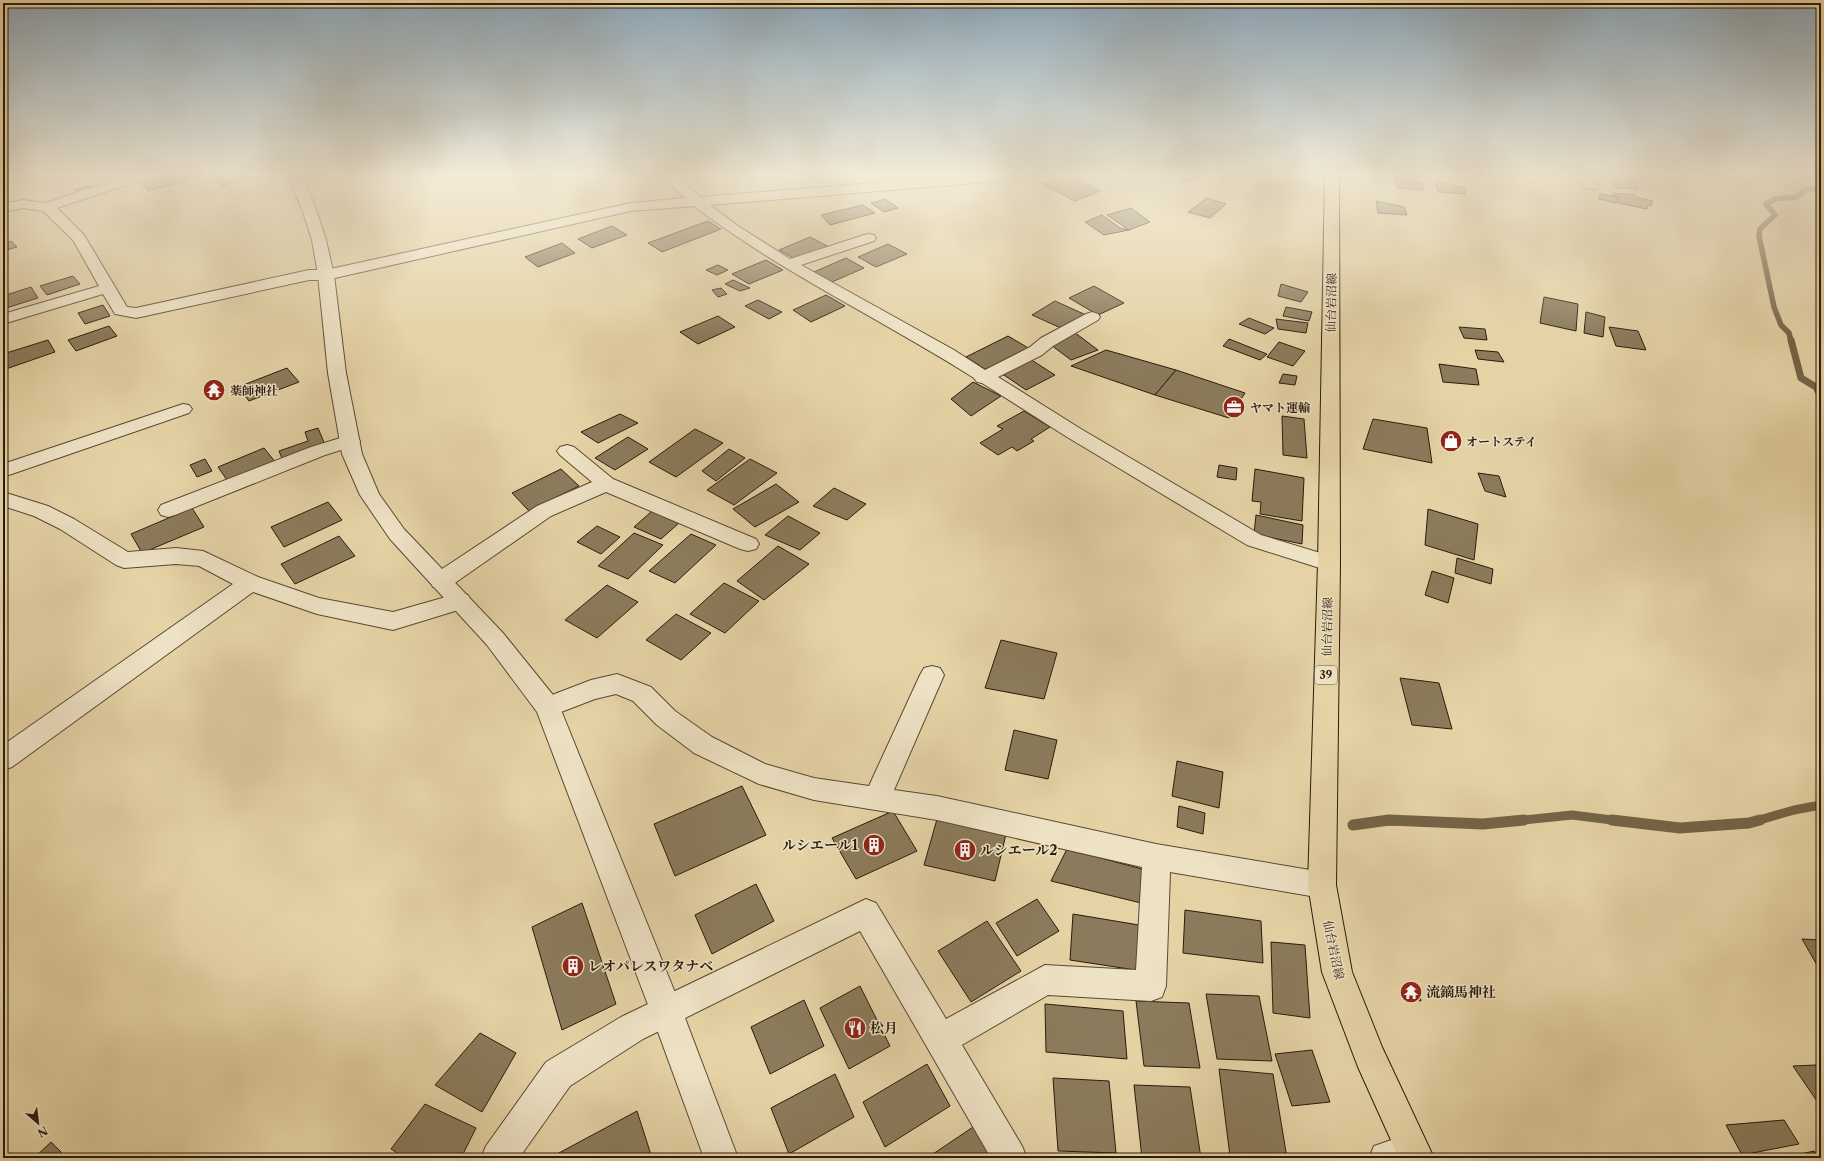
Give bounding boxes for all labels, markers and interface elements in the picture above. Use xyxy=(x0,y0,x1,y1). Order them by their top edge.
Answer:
street label: 仙台岩沼線 xyxy=(1323,273,1339,333)
temple icon: 薬師神社 xyxy=(201,377,227,403)
place label: 薬師神社 xyxy=(230,383,278,398)
office icon: ヤマト運輸 xyxy=(1221,394,1247,420)
place label: ヤマト運輸 xyxy=(1250,400,1311,415)
shop icon: オートステイ xyxy=(1438,428,1464,454)
place label: オートステイ xyxy=(1466,434,1537,449)
street label: 仙台岩沼線 xyxy=(1319,597,1335,657)
road number: 39 xyxy=(1315,666,1337,684)
building icon: ルシエール1 xyxy=(861,832,887,858)
place label: ルシエール1 xyxy=(782,836,859,854)
building icon: ルシエール2 xyxy=(952,837,978,863)
place label: ルシエール2 xyxy=(980,841,1058,859)
street label: 仙台岩沼線 xyxy=(1320,919,1348,981)
building icon: レオパレスワタナベ xyxy=(560,953,586,979)
place label: レオパレスワタナベ xyxy=(588,957,713,975)
temple icon: 流鏑馬神社 xyxy=(1398,979,1424,1005)
place label: 流鏑馬神社 xyxy=(1426,983,1496,1001)
restaurant icon: 松月 xyxy=(842,1015,868,1041)
place label: 松月 xyxy=(870,1019,898,1037)
north arrow xyxy=(18,1103,58,1143)
text: N xyxy=(35,1123,50,1140)

